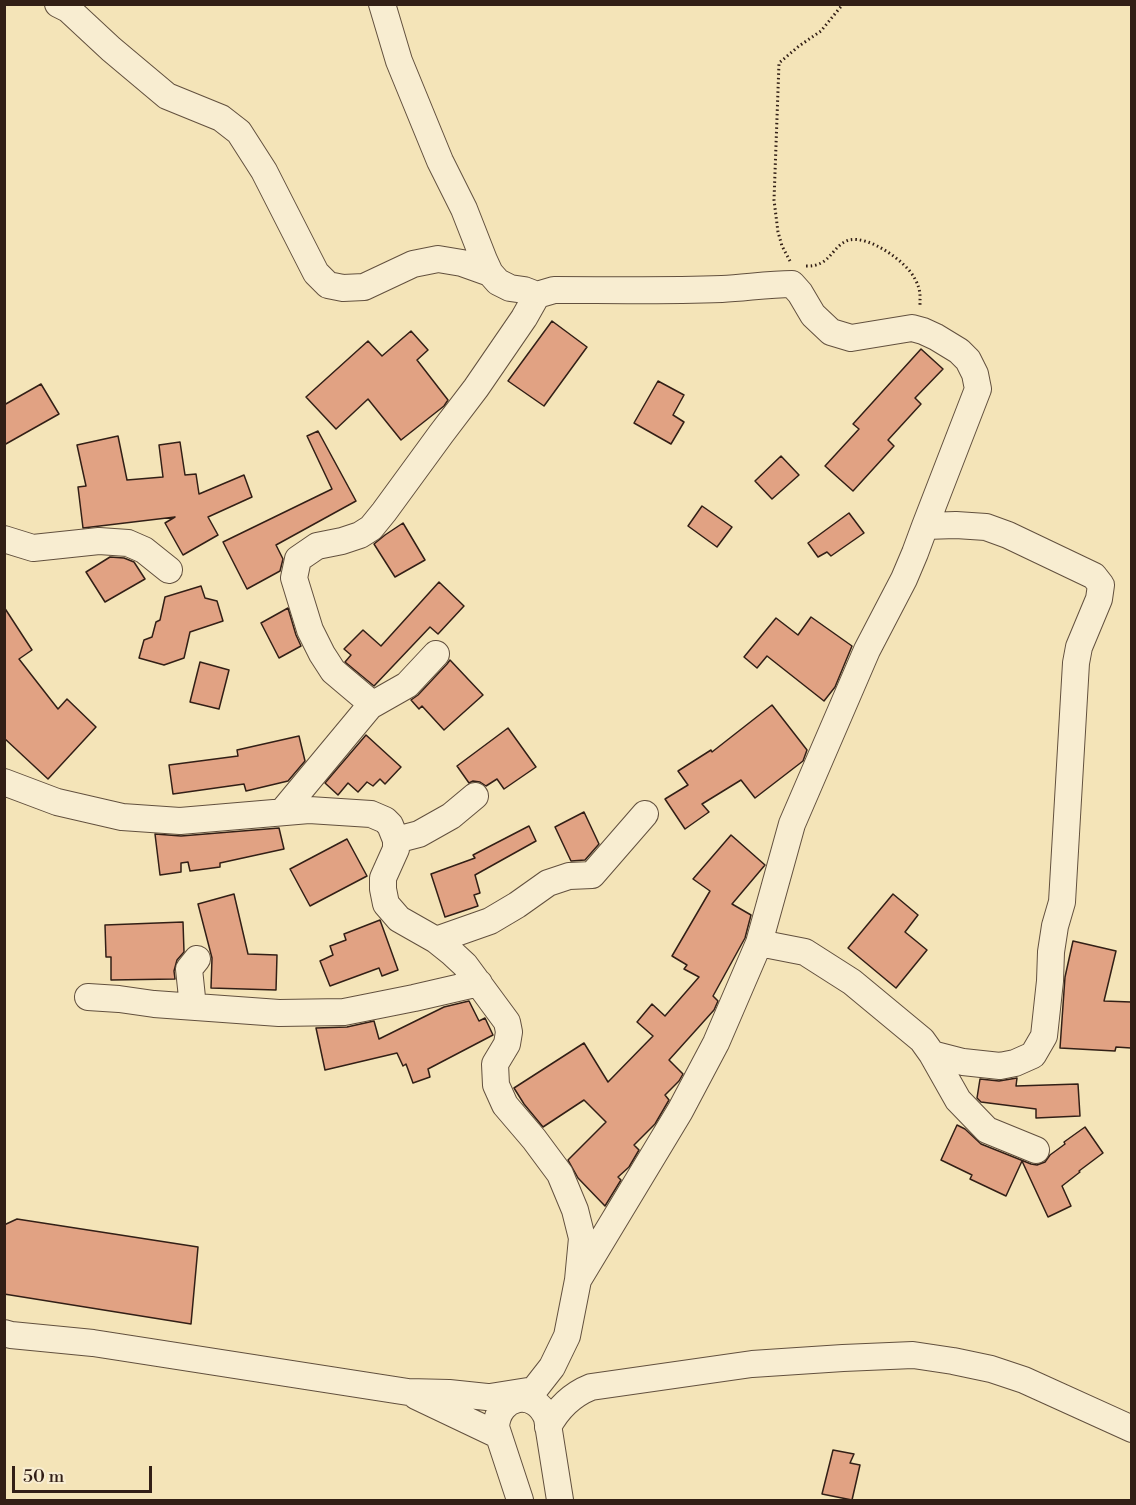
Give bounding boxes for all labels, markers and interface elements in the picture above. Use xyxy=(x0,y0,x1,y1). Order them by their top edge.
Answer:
scale bar xyxy=(15,1454,154,1492)
text: 50 m xyxy=(23,1465,64,1488)

